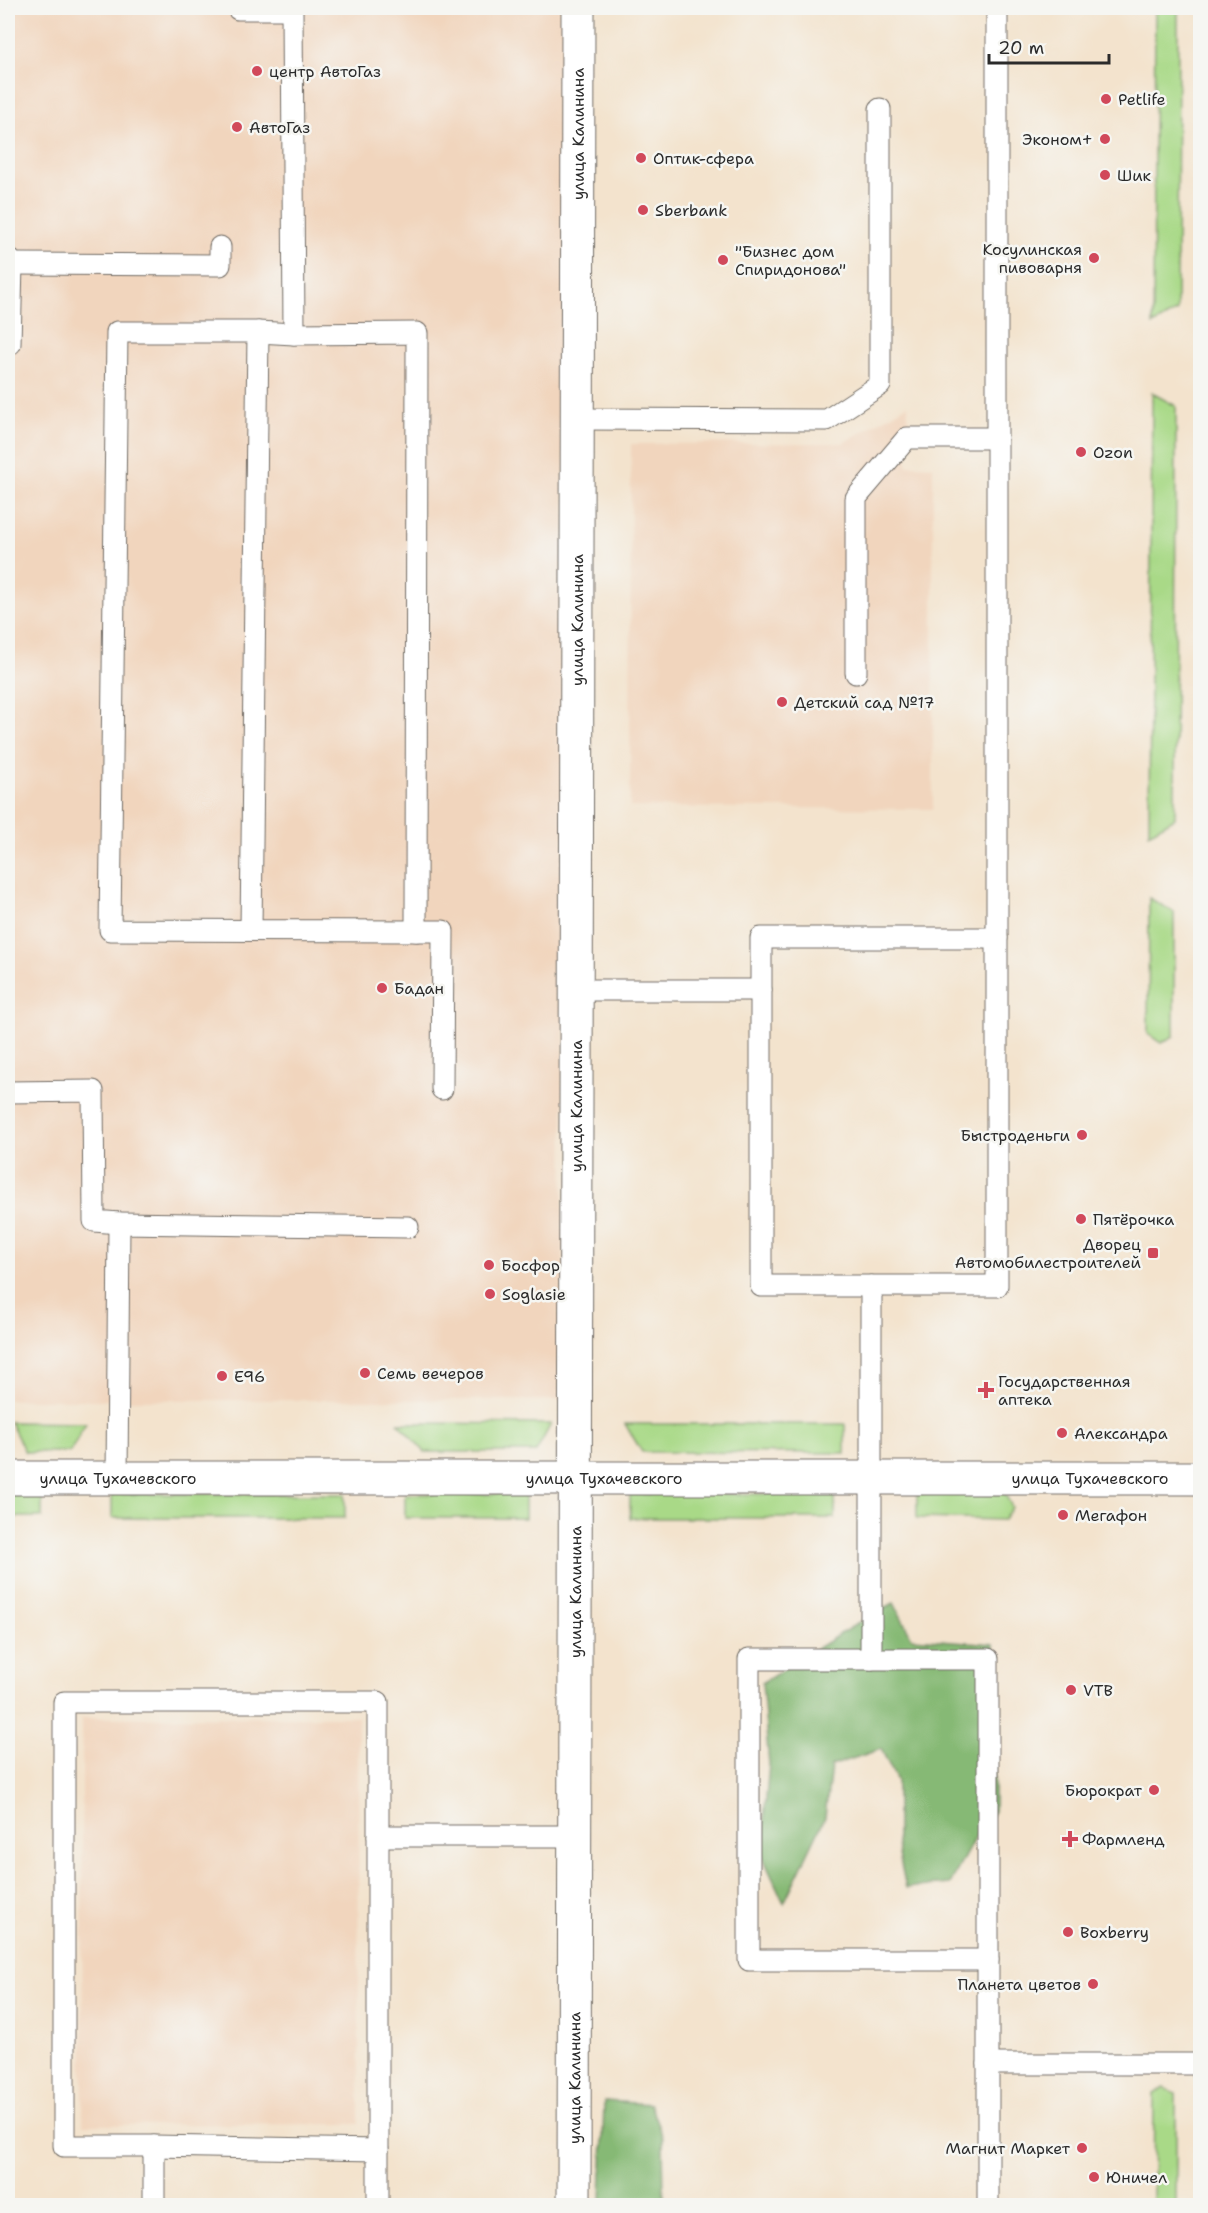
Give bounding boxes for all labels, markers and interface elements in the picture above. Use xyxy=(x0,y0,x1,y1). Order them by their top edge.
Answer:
scale bar xyxy=(989,27,1109,65)
text: 20 m xyxy=(998,36,1044,60)
place label: центр АвтоГаз xyxy=(269,61,381,82)
marker: центр АвтоГаз xyxy=(250,64,264,78)
street label: улица Калинина xyxy=(567,68,588,200)
place label: Petlife xyxy=(1118,89,1166,110)
marker: Petlife xyxy=(1099,92,1113,106)
place label: АвтоГаз xyxy=(249,117,310,138)
marker: АвтоГаз xyxy=(230,120,244,134)
place label: Эконом+ xyxy=(1022,129,1093,150)
marker: Эконом+ xyxy=(1098,132,1112,146)
place label: Оптик-сфера xyxy=(653,148,754,169)
marker: Оптик-сфера xyxy=(634,151,648,165)
place label: Шик xyxy=(1117,165,1152,186)
marker: Шик xyxy=(1098,168,1112,182)
place label: Sberbank xyxy=(655,200,727,221)
marker: Sberbank xyxy=(636,203,650,217)
place label: Косулинская пивоварня xyxy=(982,239,1082,278)
place label: "Бизнес дом Спиридонова" xyxy=(735,241,846,280)
marker: Косулинская пивоварня xyxy=(1087,251,1101,265)
marker: "Бизнес дом Спиридонова" xyxy=(716,253,730,267)
place label: Ozon xyxy=(1093,442,1133,463)
marker: Ozon xyxy=(1074,445,1088,459)
street label: улица Калинина xyxy=(566,554,588,686)
place label: Детский сад №17 xyxy=(794,692,934,713)
marker: Детский сад №17 xyxy=(775,695,789,709)
place label: Бадан xyxy=(394,978,444,999)
marker: Бадан xyxy=(375,981,389,995)
street label: улица Калинина xyxy=(565,1040,587,1172)
place label: Быстроденьги xyxy=(961,1125,1070,1146)
marker: Быстроденьги xyxy=(1075,1128,1089,1142)
place label: Пятёрочка xyxy=(1093,1209,1174,1230)
marker: Пятёрочка xyxy=(1074,1212,1088,1226)
place label: Дворец Автомобилестроителей xyxy=(955,1234,1141,1273)
marker: Дворец Автомобилестроителей xyxy=(1146,1246,1160,1260)
place label: Босфор xyxy=(501,1255,560,1276)
marker: Босфор xyxy=(482,1258,496,1272)
place label: Soglasie xyxy=(502,1284,566,1305)
marker: Soglasie xyxy=(483,1287,497,1301)
place label: Семь вечеров xyxy=(377,1363,484,1384)
place label: E96 xyxy=(234,1366,265,1387)
marker: Семь вечеров xyxy=(358,1366,372,1380)
marker: E96 xyxy=(215,1369,229,1383)
place label: Государственная аптека xyxy=(998,1371,1131,1410)
marker: Государственная аптека xyxy=(979,1383,993,1397)
place label: Александра xyxy=(1074,1423,1168,1444)
marker: Александра xyxy=(1055,1426,1069,1440)
street label: улица Тухачевского xyxy=(40,1468,196,1489)
street label: улица Тухачевского xyxy=(526,1468,682,1489)
street label: улица Тухачевского xyxy=(1012,1468,1168,1489)
place label: Мегафон xyxy=(1075,1505,1147,1526)
marker: Мегафон xyxy=(1056,1508,1070,1522)
street label: улица Калинина xyxy=(564,1526,586,1658)
place label: VTB xyxy=(1083,1680,1113,1701)
marker: VTB xyxy=(1064,1683,1078,1697)
place label: Бюрократ xyxy=(1065,1780,1143,1801)
marker: Бюрократ xyxy=(1147,1783,1161,1797)
place label: Фармленд xyxy=(1082,1829,1165,1850)
marker: Фармленд xyxy=(1063,1832,1077,1846)
place label: Boxberry xyxy=(1080,1922,1149,1943)
marker: Boxberry xyxy=(1061,1925,1075,1939)
place label: Планета цветов xyxy=(958,1974,1081,1995)
marker: Планета цветов xyxy=(1086,1977,1100,1991)
street label: улица Калинина xyxy=(564,2012,585,2144)
place label: Магнит Маркет xyxy=(945,2138,1071,2159)
marker: Магнит Маркет xyxy=(1075,2141,1089,2155)
place label: Юничел xyxy=(1106,2167,1167,2188)
marker: Юничел xyxy=(1087,2170,1101,2184)

